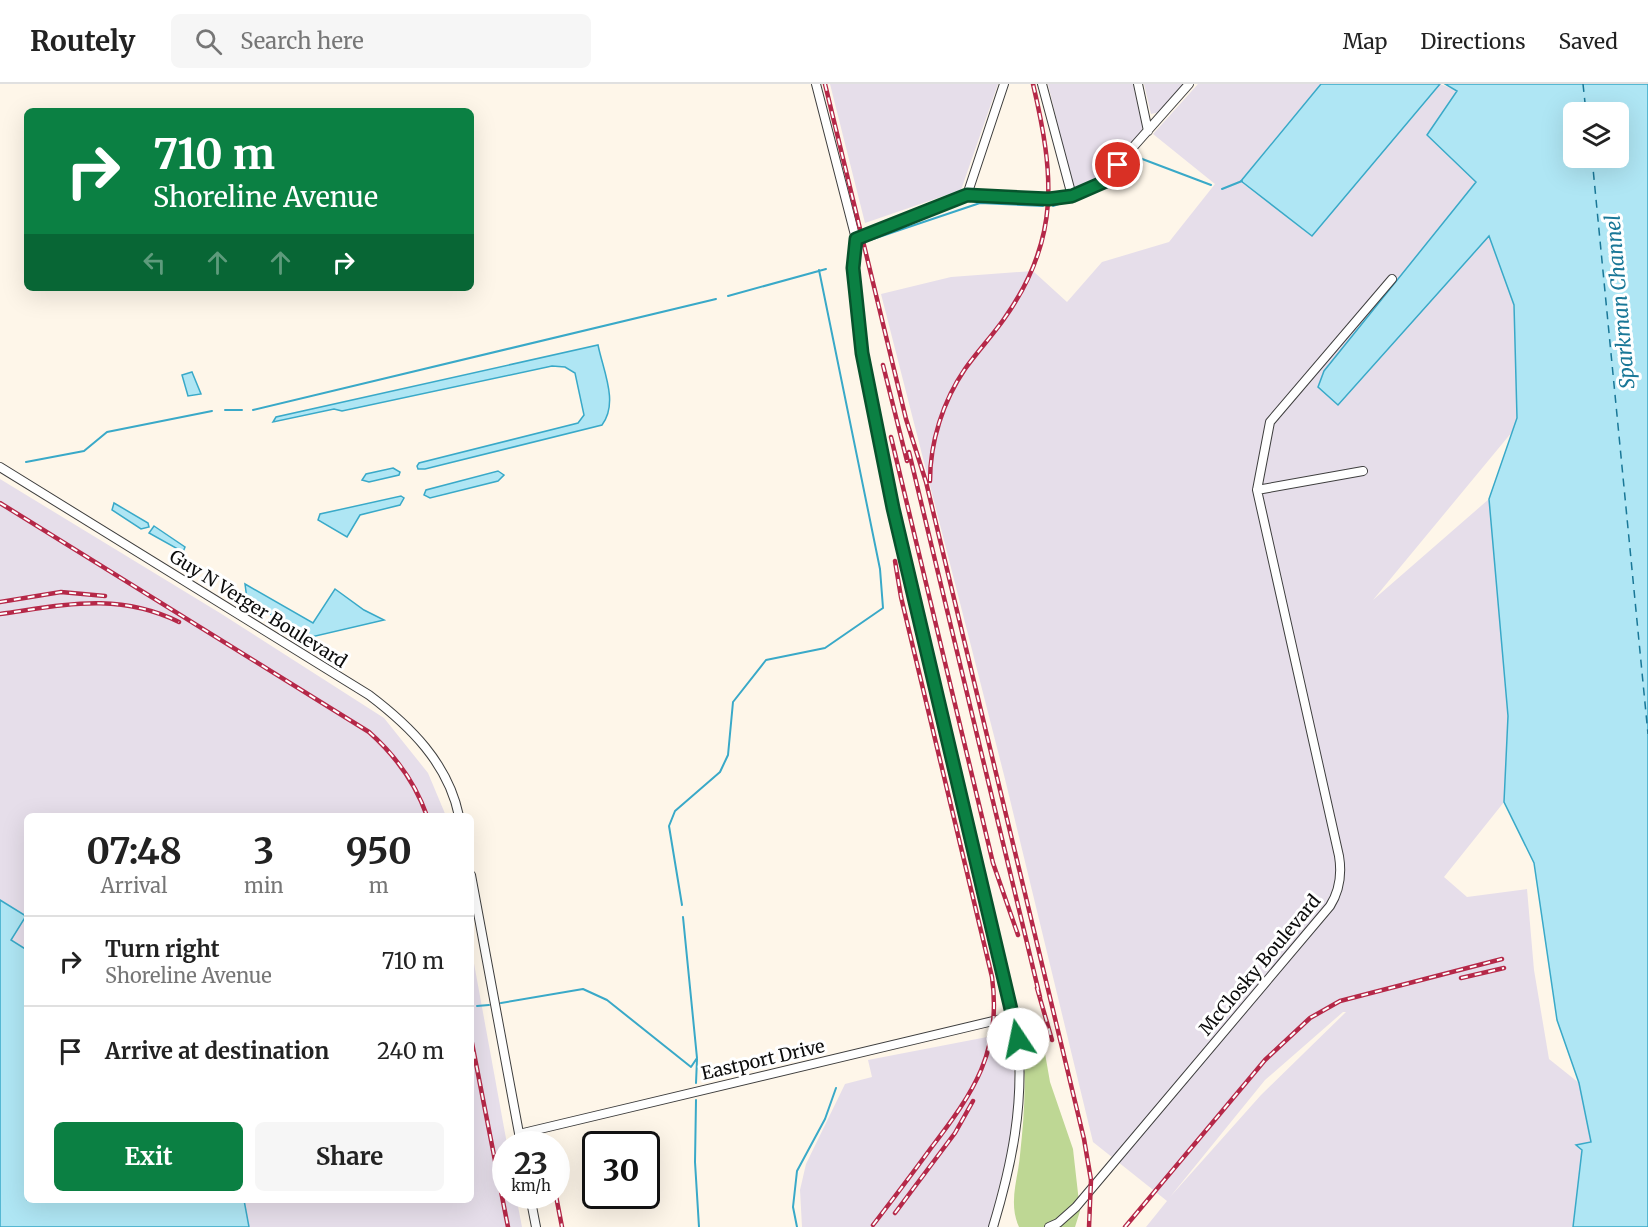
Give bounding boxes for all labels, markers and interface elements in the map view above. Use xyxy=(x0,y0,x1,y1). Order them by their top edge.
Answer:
search box xyxy=(171,14,591,68)
text: Routely xyxy=(30,23,135,59)
icon: search xyxy=(192,25,225,58)
text: Search here xyxy=(240,27,364,55)
text: Map xyxy=(1343,28,1387,55)
text: Directions xyxy=(1420,28,1525,55)
text: Saved xyxy=(1558,28,1618,55)
map controls xyxy=(1563,102,1629,168)
button: layers xyxy=(1563,102,1629,168)
text: 710 m xyxy=(153,128,275,180)
icon: right xyxy=(54,132,132,210)
pin xyxy=(1092,139,1143,190)
icon: arrive xyxy=(1101,148,1134,181)
text: Shoreline Avenue xyxy=(153,180,378,214)
water label: Sparkman Channel xyxy=(1599,214,1640,390)
icon: left xyxy=(138,246,171,279)
icon: ahead xyxy=(201,246,234,279)
icon: ahead xyxy=(264,246,297,279)
icon: right xyxy=(327,246,360,279)
street label: Guy N Verger Boulevard xyxy=(165,545,351,673)
text: 07:48 xyxy=(86,829,182,874)
text: 3 xyxy=(254,829,274,874)
text: 950 xyxy=(346,829,412,874)
text: Arrival xyxy=(101,873,167,898)
text: min xyxy=(244,873,284,898)
text: m xyxy=(369,873,389,898)
street label: McClosky Boulevard xyxy=(1194,889,1325,1040)
text: Turn right xyxy=(105,935,219,963)
icon: right xyxy=(54,945,87,978)
text: 710 m xyxy=(382,947,444,975)
text: Shoreline Avenue xyxy=(105,963,272,988)
position arrow xyxy=(986,1007,1050,1071)
street label: Eastport Drive xyxy=(699,1034,827,1085)
icon: arrive xyxy=(54,1035,87,1068)
text: Arrive at destination xyxy=(105,1037,329,1065)
text: 240 m xyxy=(377,1037,444,1065)
button: Exit xyxy=(54,1122,243,1191)
button: Share xyxy=(255,1122,444,1191)
speed limit sign: 30 xyxy=(582,1131,660,1209)
text: 23 xyxy=(514,1144,548,1182)
text: km/h xyxy=(511,1176,551,1195)

